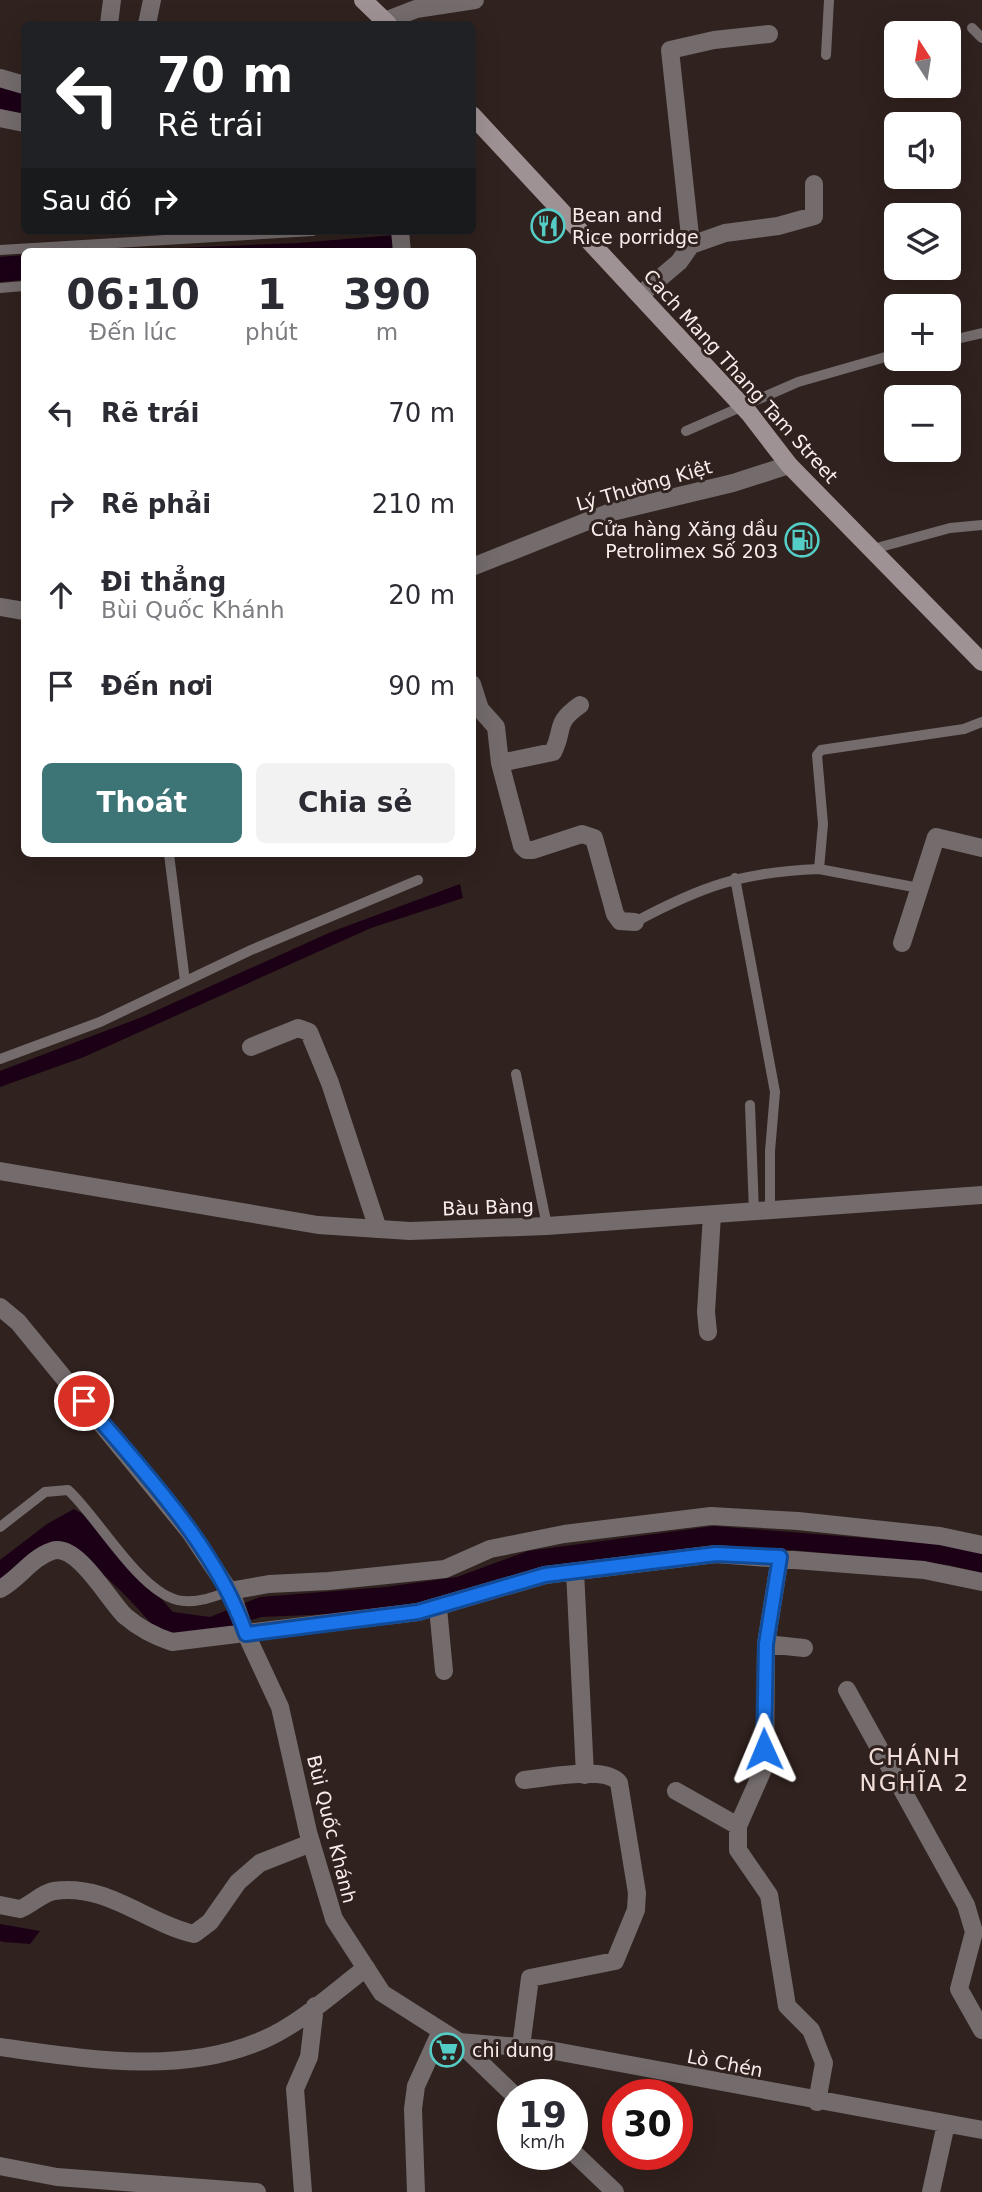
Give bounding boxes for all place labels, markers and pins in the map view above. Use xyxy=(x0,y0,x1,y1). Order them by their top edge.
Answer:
place label: Bean and Rice porridge xyxy=(572,204,699,248)
restaurant icon: Bean and Rice porridge xyxy=(529,207,567,245)
place label: Cửa hàng Xăng dầu Petrolimex Số 203 xyxy=(591,518,778,562)
fuel station icon: Cửa hàng Xăng dầu Petrolimex Số 203 xyxy=(783,521,821,559)
pin xyxy=(54,1371,114,1431)
supermarket icon: chi dung xyxy=(428,2031,466,2069)
place label: chi dung xyxy=(472,2039,554,2061)

